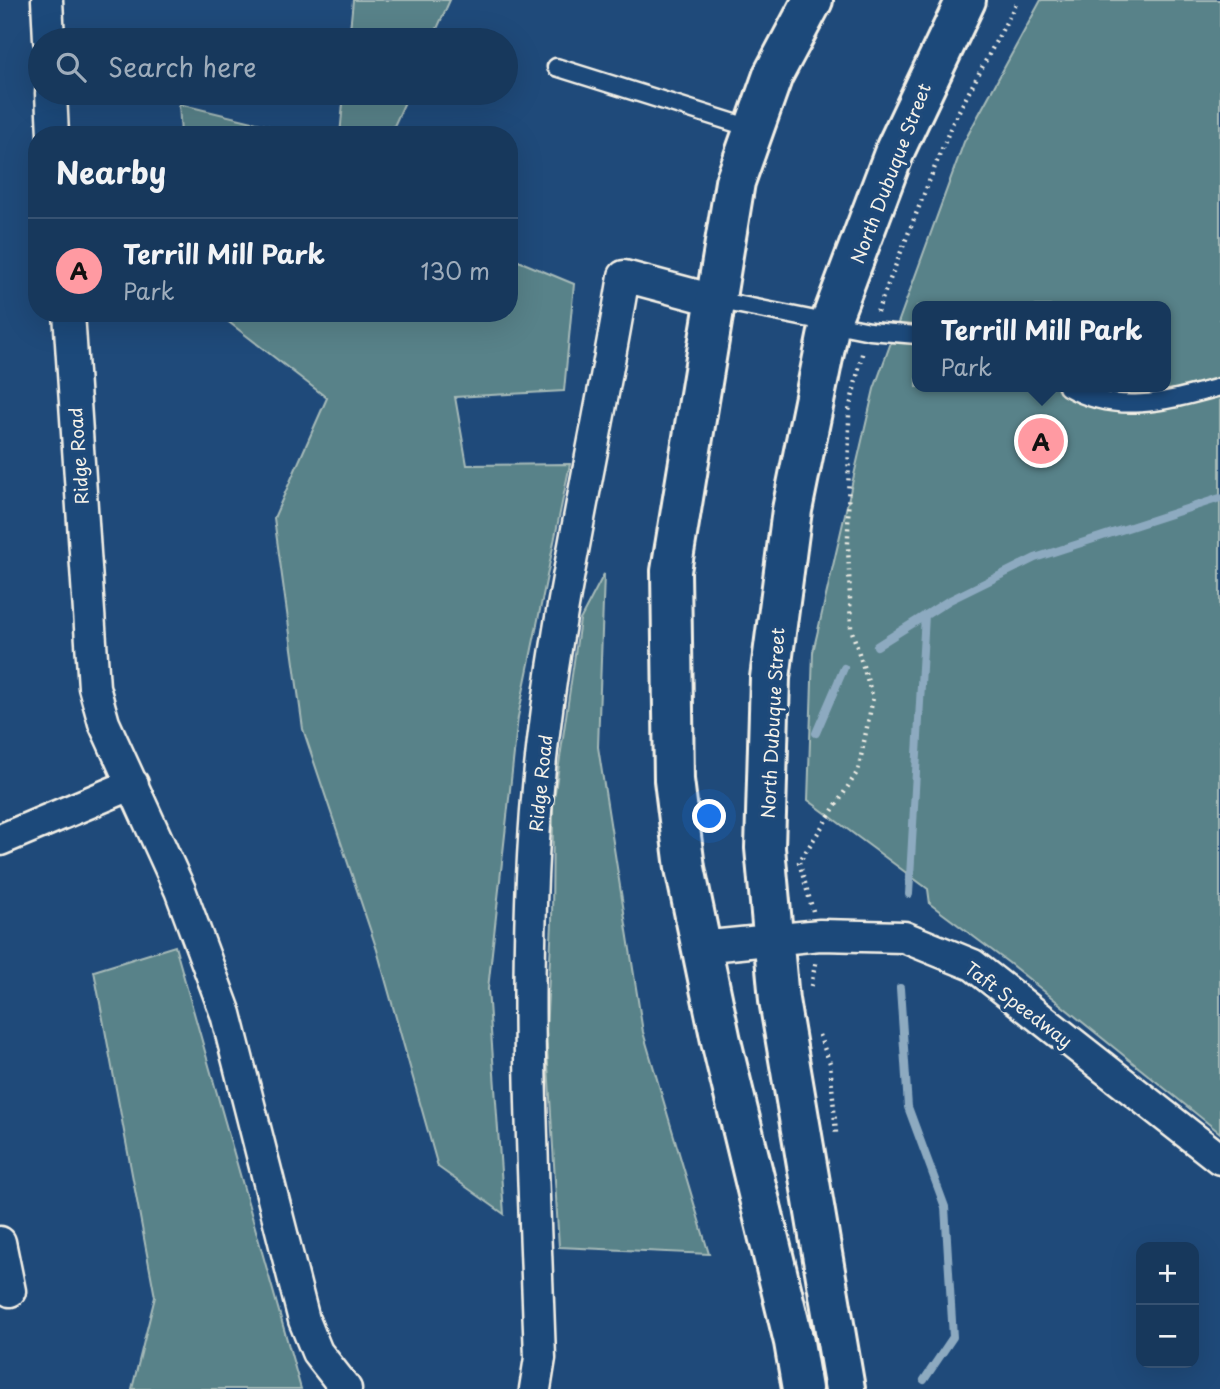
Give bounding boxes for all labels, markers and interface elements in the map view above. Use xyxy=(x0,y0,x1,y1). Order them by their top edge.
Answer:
search box xyxy=(28,28,518,105)
text: Search here xyxy=(108,47,257,86)
icon: search xyxy=(52,48,90,86)
street label: North Dubuque Street xyxy=(843,79,937,267)
text: Nearby xyxy=(56,149,166,194)
text: Terrill Mill Park xyxy=(123,234,325,273)
text: A xyxy=(70,253,88,288)
text: 130 m xyxy=(420,253,490,288)
text: Park xyxy=(123,273,174,308)
popup xyxy=(912,301,1171,392)
text: Terrill Mill Park xyxy=(941,310,1142,349)
text: Park xyxy=(941,349,992,384)
street label: Ridge Road xyxy=(61,407,95,505)
pin: A xyxy=(1018,415,1064,467)
street label: North Dubuque Street xyxy=(754,627,790,819)
street label: Ridge Road xyxy=(521,733,559,833)
your location xyxy=(692,799,726,833)
street label: Taft Speedway xyxy=(959,954,1079,1054)
map controls xyxy=(1136,1242,1199,1368)
button: + xyxy=(1136,1242,1199,1305)
button: − xyxy=(1136,1305,1199,1368)

